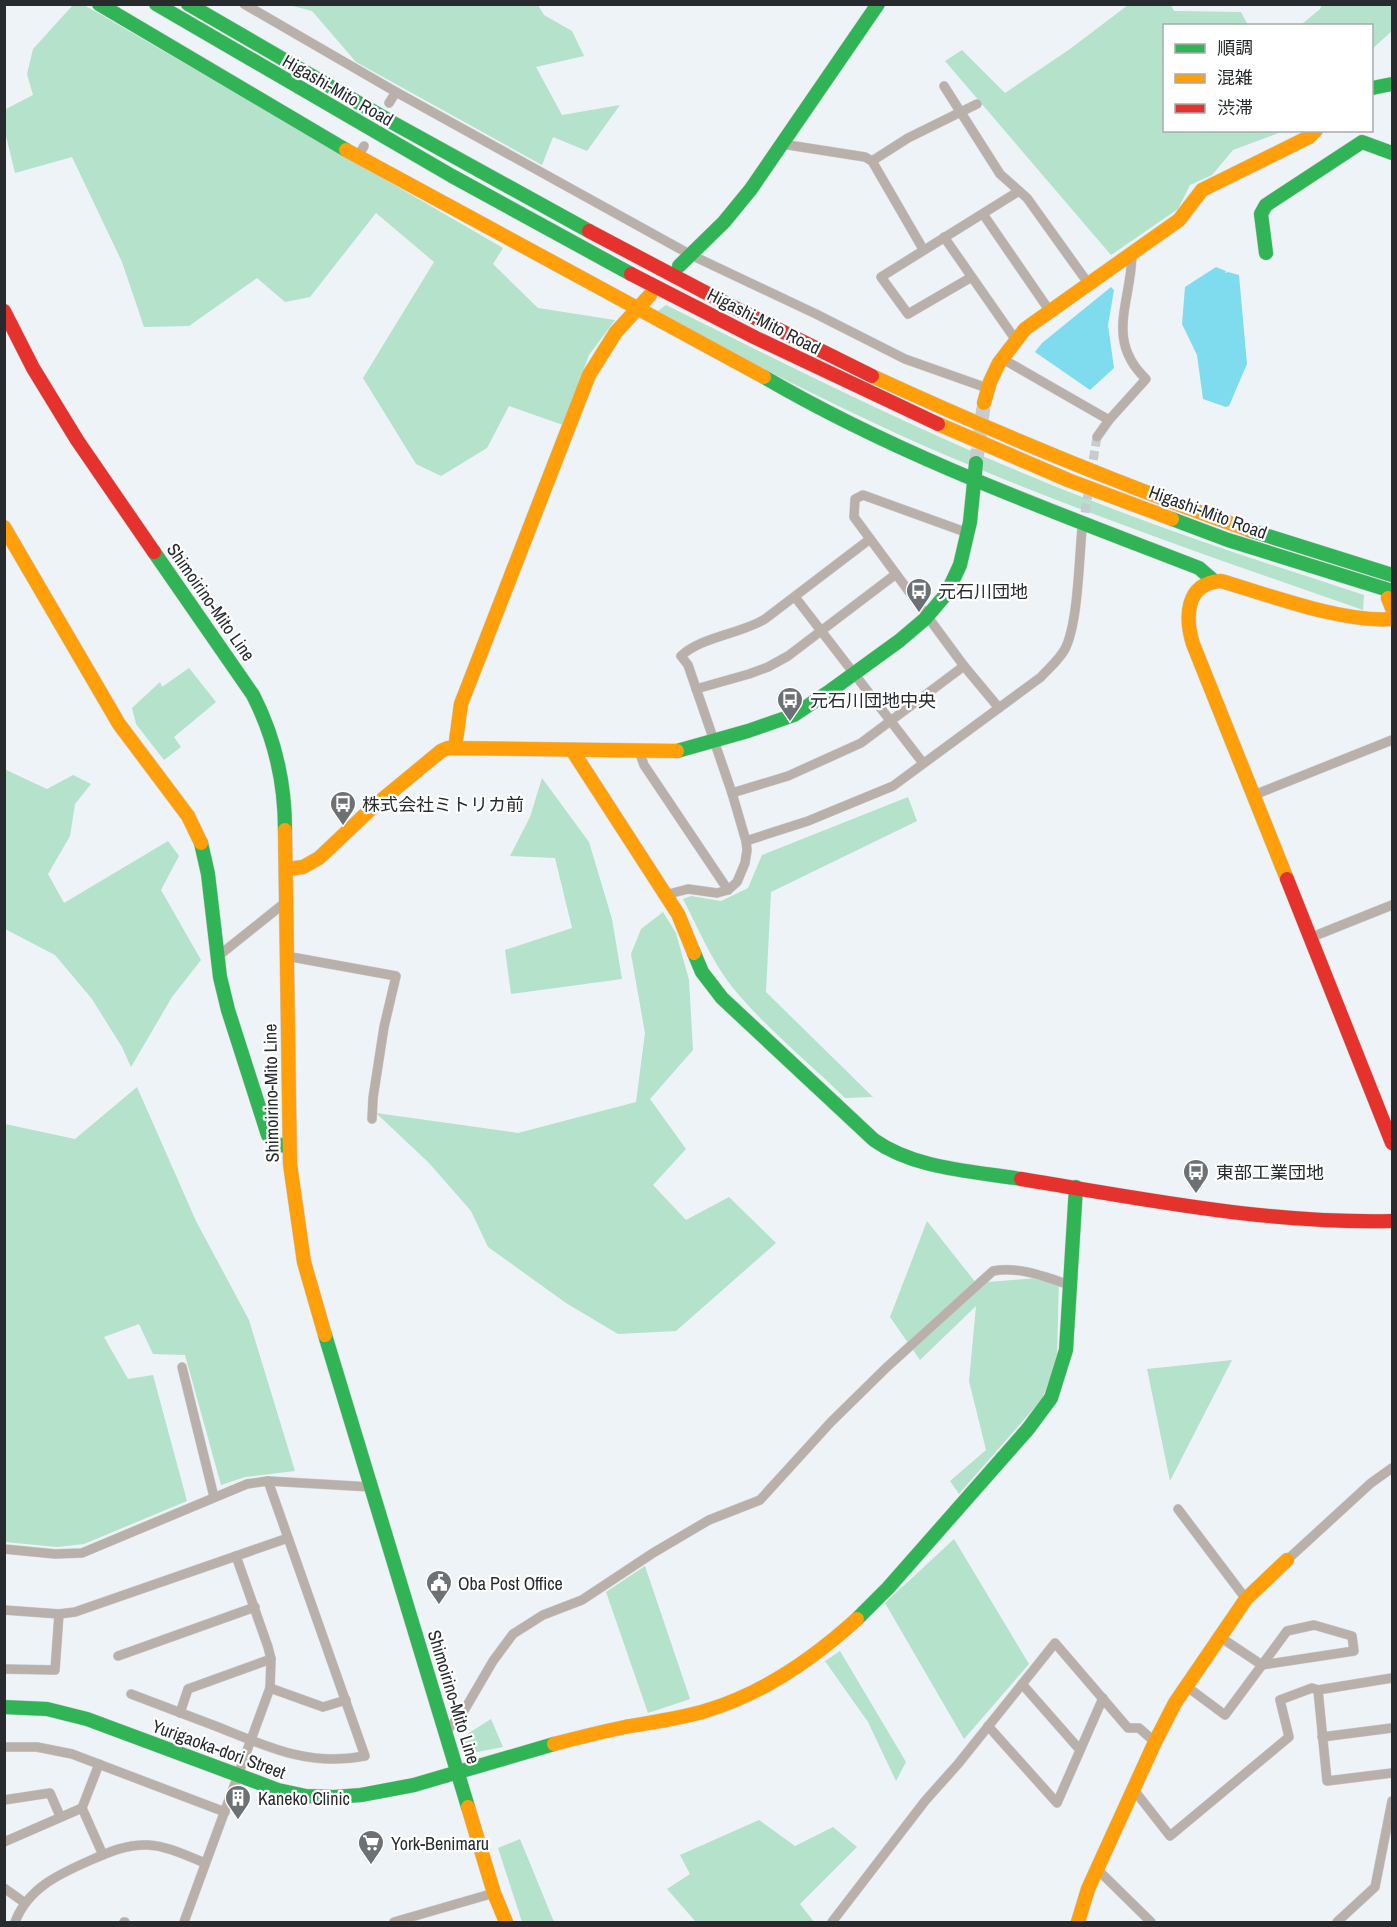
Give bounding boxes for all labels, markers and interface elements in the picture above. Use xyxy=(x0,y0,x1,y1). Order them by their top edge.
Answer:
legend xyxy=(1163,24,1373,132)
text: 順調 xyxy=(1217,35,1253,60)
street label: Higashi-Mito Road xyxy=(278,48,398,132)
text: 混雑 xyxy=(1217,65,1253,90)
text: 渋滞 xyxy=(1217,95,1253,120)
street label: Higashi-Mito Road xyxy=(703,282,825,360)
street label: Higashi-Mito Road xyxy=(1146,479,1270,545)
street label: Shimoirino-Mito Line xyxy=(161,538,261,666)
bus stop icon: 元石川団地 xyxy=(904,576,934,614)
place label: 元石川団地 xyxy=(938,579,1028,604)
bus stop icon: 元石川団地中央 xyxy=(775,685,805,723)
place label: 元石川団地中央 xyxy=(810,688,936,713)
bus stop icon: 株式会社ミトリカ前 xyxy=(328,789,358,827)
place label: 株式会社ミトリカ前 xyxy=(362,792,524,817)
street label: Shimoirino-Mito Line xyxy=(257,1023,285,1163)
bus stop icon: 東部工業団地 xyxy=(1181,1157,1211,1195)
place label: 東部工業団地 xyxy=(1216,1160,1324,1185)
public building icon: Oba Post Office xyxy=(424,1568,454,1606)
place label: Oba Post Office xyxy=(458,1571,563,1596)
street label: Shimoirino-Mito Line xyxy=(422,1627,486,1767)
street label: Yurigaoka-dori Street xyxy=(149,1713,289,1785)
building icon: Kaneko Clinic xyxy=(223,1783,253,1821)
place label: Kaneko Clinic xyxy=(258,1786,350,1811)
supermarket icon: York-Benimaru xyxy=(356,1828,386,1866)
place label: York-Benimaru xyxy=(391,1831,489,1856)

